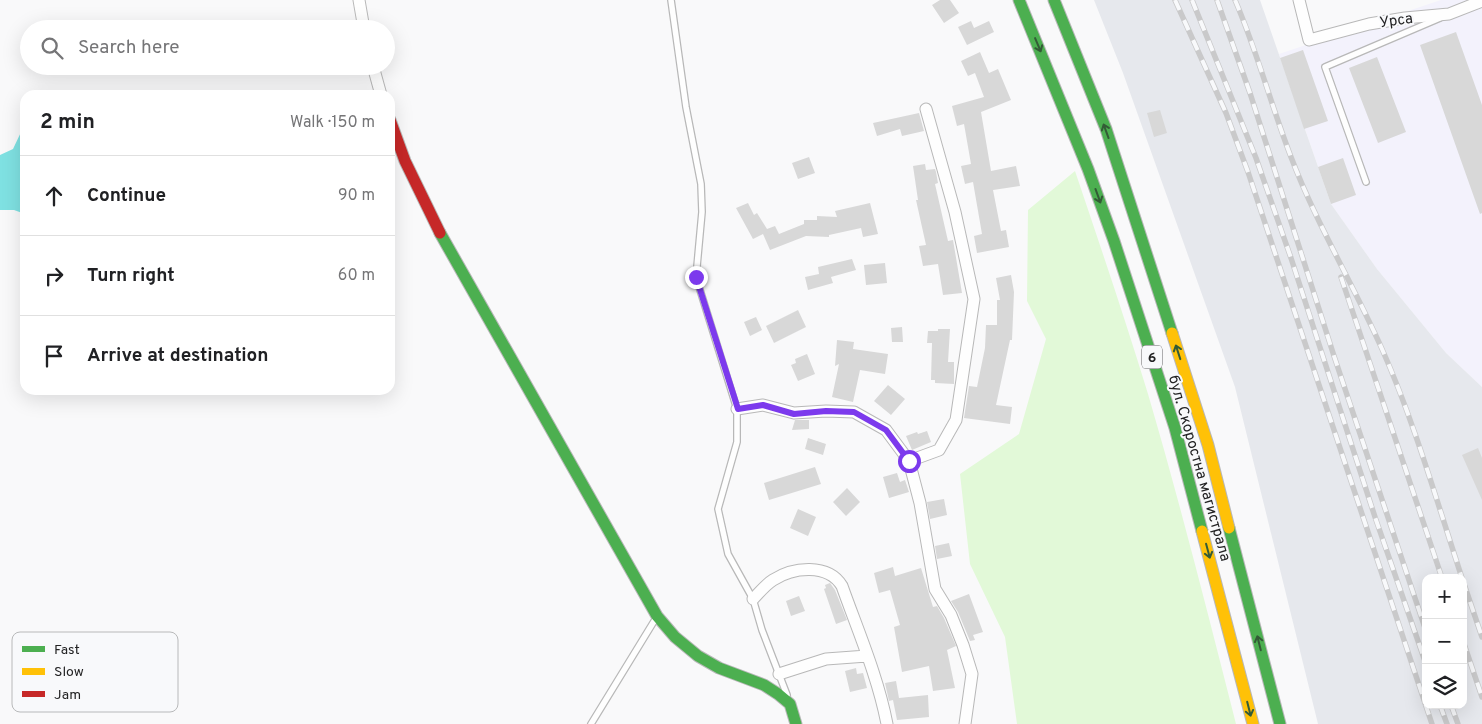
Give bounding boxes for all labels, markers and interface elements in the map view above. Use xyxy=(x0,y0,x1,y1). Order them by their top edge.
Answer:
street label: Урса xyxy=(1378,10,1414,33)
search box xyxy=(20,20,395,75)
icon: search xyxy=(38,34,66,62)
text: Search here xyxy=(78,36,180,60)
one-way arrow xyxy=(1033,37,1043,52)
text: 2 min xyxy=(40,109,95,136)
text: Walk · 150 m xyxy=(290,113,375,133)
one-way arrow xyxy=(1101,123,1110,139)
icon: ahead xyxy=(40,182,68,210)
text: Continue xyxy=(87,184,166,208)
text: 90 m xyxy=(338,186,375,206)
one-way arrow xyxy=(1094,187,1103,203)
icon: right xyxy=(40,262,68,290)
text: Turn right xyxy=(87,264,175,288)
text: 60 m xyxy=(338,266,375,286)
route end xyxy=(685,266,708,289)
icon: arrive xyxy=(40,342,68,370)
text: Arrive at destination xyxy=(87,344,268,368)
one-way arrow xyxy=(1173,344,1182,360)
road number: 6 xyxy=(1142,346,1162,368)
street label: бул. Скоростна магистрала xyxy=(1163,373,1234,564)
route start xyxy=(898,450,921,473)
one-way arrow xyxy=(1204,543,1213,559)
map controls xyxy=(1422,574,1467,709)
button: + xyxy=(1422,574,1467,619)
button: − xyxy=(1422,619,1467,664)
legend xyxy=(12,632,178,712)
one-way arrow xyxy=(1254,635,1263,651)
text: Fast xyxy=(54,642,80,659)
text: Slow xyxy=(54,664,84,681)
button: layers xyxy=(1422,664,1467,709)
text: Jam xyxy=(54,687,81,704)
one-way arrow xyxy=(1245,700,1254,716)

